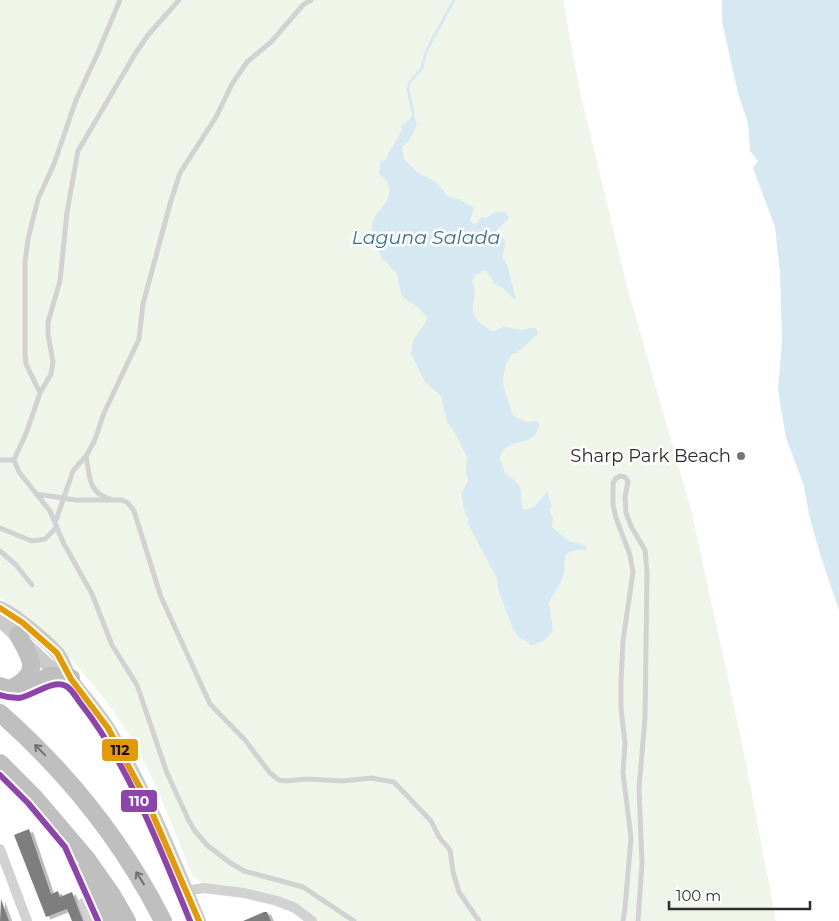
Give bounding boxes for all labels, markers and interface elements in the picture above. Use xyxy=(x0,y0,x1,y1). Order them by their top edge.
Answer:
water label: Laguna Salada xyxy=(352,226,500,249)
place label: Sharp Park Beach xyxy=(570,445,731,467)
marker: Sharp Park Beach xyxy=(735,450,747,462)
line badge: 112 xyxy=(101,738,139,762)
text: 112 xyxy=(110,741,130,759)
one-way arrow xyxy=(34,744,46,757)
line badge: 110 xyxy=(120,789,158,813)
text: 110 xyxy=(129,792,149,810)
one-way arrow xyxy=(134,872,144,886)
scale bar xyxy=(669,878,810,910)
text: 100 m xyxy=(676,886,721,905)

